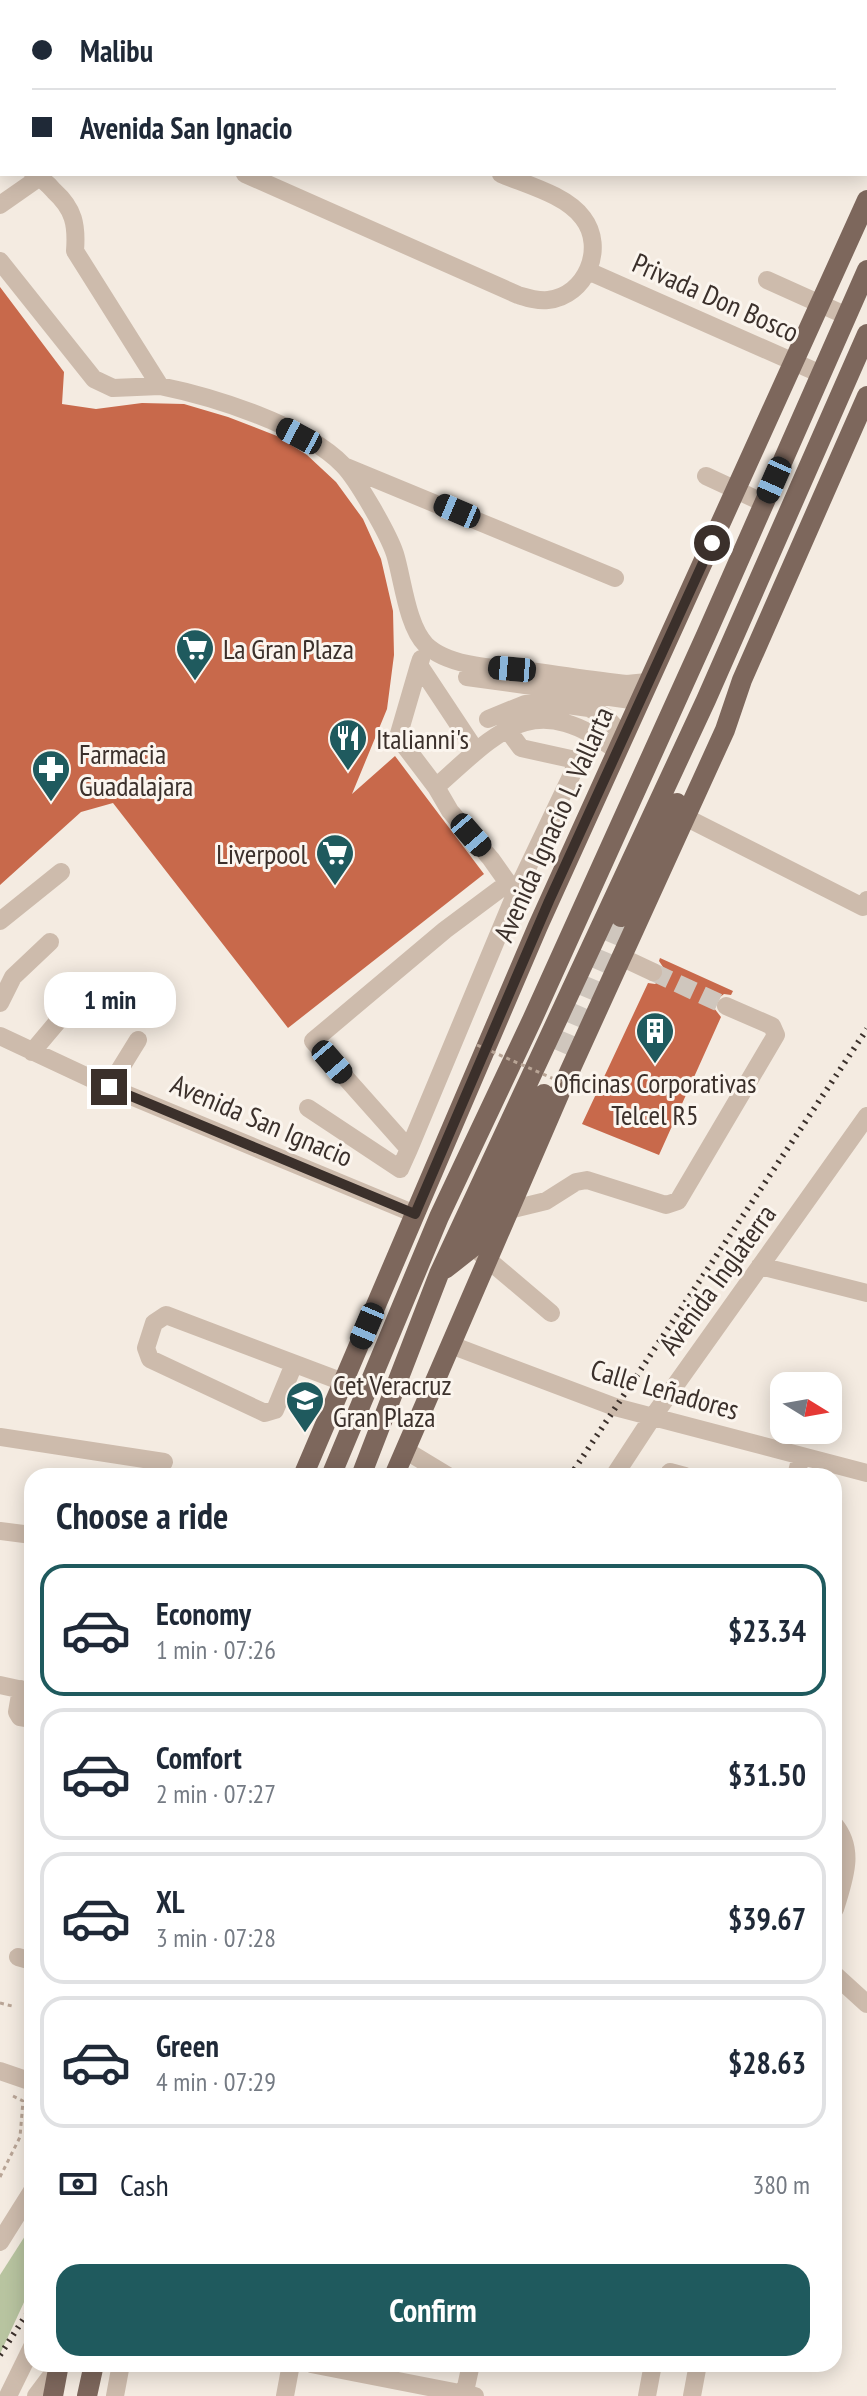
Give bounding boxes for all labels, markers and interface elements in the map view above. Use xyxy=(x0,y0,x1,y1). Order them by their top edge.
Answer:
text: Malibu xyxy=(80,31,153,70)
text: Avenida San Ignacio xyxy=(80,108,292,147)
street label: Privada Don Bosco xyxy=(627,244,805,350)
car xyxy=(272,414,326,458)
car xyxy=(753,453,795,507)
car xyxy=(430,491,484,531)
route start xyxy=(694,525,730,561)
supermarket icon: La Gran Plaza xyxy=(174,627,216,682)
place label: La Gran Plaza xyxy=(223,630,354,667)
car xyxy=(487,655,537,683)
street label: Avenida Ignacio L. Vallarta xyxy=(485,701,621,947)
restaurant icon: Italianni's xyxy=(327,717,369,772)
place label: Italianni's xyxy=(376,720,469,757)
place label: Farmacia Guadalajara xyxy=(79,735,193,804)
pharmacy icon: Farmacia Guadalajara xyxy=(30,748,72,803)
car xyxy=(446,809,496,861)
supermarket icon: Liverpool xyxy=(314,832,356,887)
place label: Liverpool xyxy=(216,835,307,872)
callout: 1 min xyxy=(43,971,175,1027)
text: 1 min xyxy=(84,983,136,1016)
building icon: Oficinas Corporativas Telcel R5 xyxy=(634,1010,676,1065)
car xyxy=(307,1036,357,1088)
place label: Oficinas Corporativas Telcel R5 xyxy=(554,1064,756,1133)
street label: Avenida San Ignacio xyxy=(165,1065,359,1175)
route end xyxy=(91,1069,127,1105)
street label: Avenida Inglaterra xyxy=(650,1197,784,1361)
car xyxy=(347,1299,387,1353)
street label: Calle Leñadores xyxy=(587,1350,743,1428)
place label: Cet Veracruz Gran Plaza xyxy=(333,1366,451,1435)
north arrow xyxy=(770,1372,842,1444)
map controls xyxy=(770,1372,842,1444)
school or university icon: Cet Veracruz Gran Plaza xyxy=(284,1379,326,1434)
text: Choose a ride xyxy=(56,1492,228,1539)
icon: car xyxy=(60,1594,132,1666)
text: Economy xyxy=(156,1594,251,1633)
text: $23.34 xyxy=(728,1611,806,1650)
text: 1 min · 07:26 xyxy=(156,1633,276,1666)
icon: car xyxy=(60,1738,132,1810)
text: Comfort xyxy=(156,1738,242,1777)
text: $31.50 xyxy=(728,1755,806,1794)
text: 2 min · 07:27 xyxy=(156,1777,276,1810)
icon: car xyxy=(60,1882,132,1954)
text: XL xyxy=(156,1882,185,1921)
text: $39.67 xyxy=(728,1899,806,1938)
text: 3 min · 07:28 xyxy=(156,1921,276,1954)
icon: car xyxy=(60,2026,132,2098)
text: Green xyxy=(156,2026,219,2065)
text: $28.63 xyxy=(728,2043,806,2082)
text: 4 min · 07:29 xyxy=(156,2065,276,2098)
icon: cash xyxy=(56,2162,100,2206)
text: Cash xyxy=(120,2165,169,2204)
text: 380 m xyxy=(752,2168,810,2201)
button: Confirm xyxy=(56,2264,810,2356)

